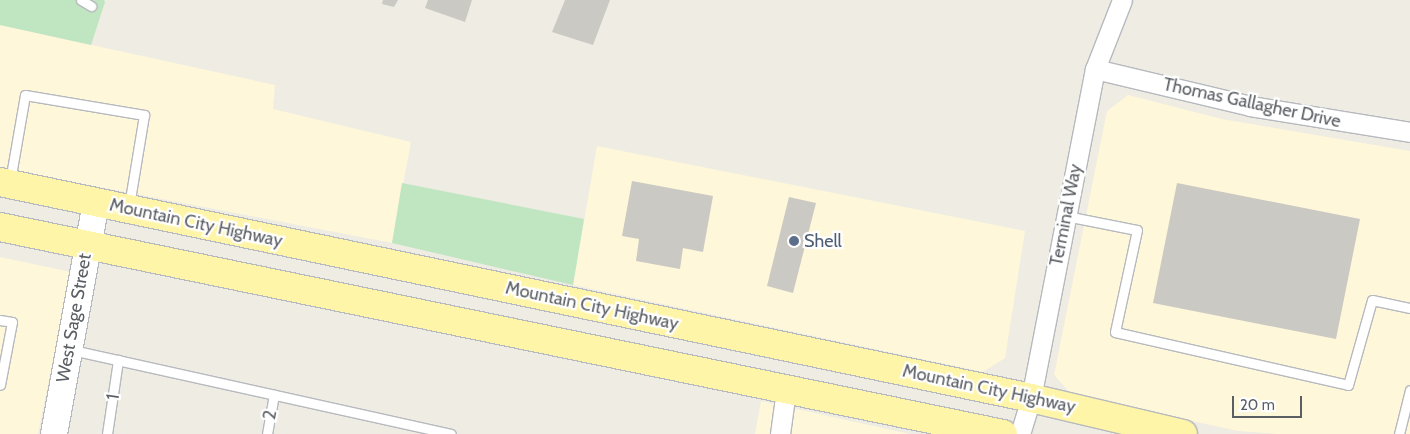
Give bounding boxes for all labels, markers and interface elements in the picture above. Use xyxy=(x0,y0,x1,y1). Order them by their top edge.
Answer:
street label: Thomas Gallagher Drive xyxy=(1161,74,1343,132)
street label: Terminal Way xyxy=(1046,162,1086,268)
street label: Mountain City Highway xyxy=(108,194,284,252)
place label: Shell xyxy=(804,230,842,252)
marker: Shell xyxy=(788,235,800,247)
street label: West Sage Street xyxy=(52,252,96,384)
street label: Mountain City Highway xyxy=(504,277,680,335)
street label: Mountain City Highway xyxy=(901,360,1077,418)
scale bar xyxy=(1235,386,1305,418)
street label: 1 xyxy=(102,393,124,401)
text: 20 m xyxy=(1240,396,1275,414)
street label: 2 xyxy=(258,408,282,422)

